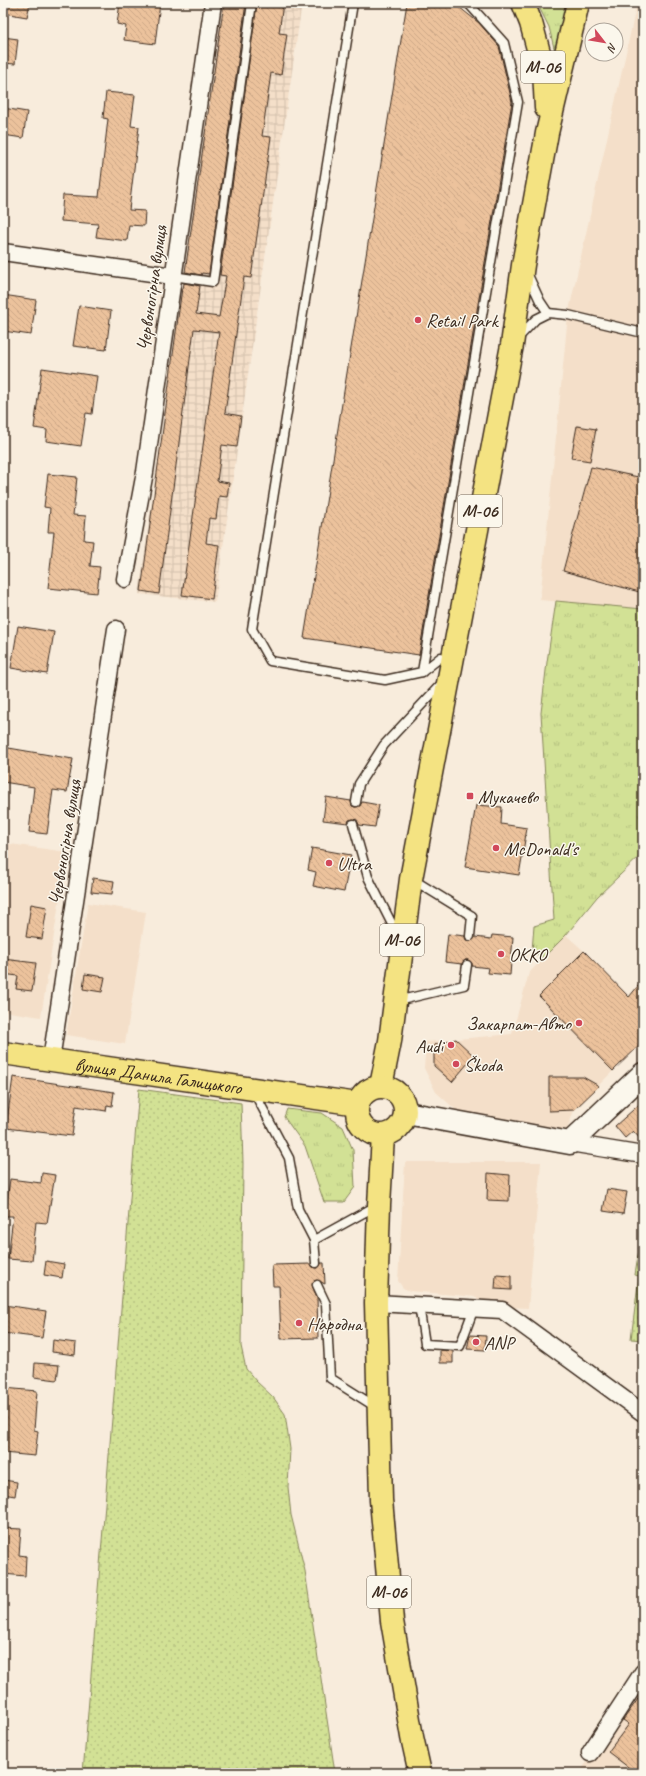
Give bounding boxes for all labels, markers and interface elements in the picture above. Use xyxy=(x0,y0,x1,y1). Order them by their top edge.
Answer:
north arrow xyxy=(584,22,624,62)
text: N xyxy=(604,41,620,56)
road number: М-06 xyxy=(521,51,565,83)
street label: Червоногірна вулиця xyxy=(131,223,173,352)
place label: Retail Park xyxy=(426,309,500,333)
marker: Retail Park xyxy=(413,315,423,325)
road number: М-06 xyxy=(458,495,502,527)
street label: Червоногірна вулиця xyxy=(43,777,87,907)
place label: Мукачево xyxy=(478,785,540,809)
marker: Мукачево xyxy=(465,791,475,801)
place label: McDonald's xyxy=(504,837,580,861)
marker: McDonald's xyxy=(491,843,501,853)
place label: Ultra xyxy=(337,852,373,876)
marker: Ultra xyxy=(324,858,334,868)
road number: М-06 xyxy=(380,924,424,956)
place label: ОККО xyxy=(509,943,548,967)
marker: ОККО xyxy=(496,949,506,959)
place label: Закарпат-Авто xyxy=(466,1012,572,1036)
marker: Закарпат-Авто xyxy=(574,1018,584,1028)
place label: Audi xyxy=(416,1034,445,1058)
marker: Audi xyxy=(446,1040,456,1050)
street label: вулиця Данила Галицького xyxy=(73,1052,244,1100)
place label: Škoda xyxy=(464,1053,504,1077)
marker: Škoda xyxy=(451,1059,461,1069)
place label: Народна xyxy=(307,1312,364,1336)
marker: Народна xyxy=(294,1318,304,1328)
place label: ANP xyxy=(484,1331,516,1355)
marker: ANP xyxy=(471,1337,481,1347)
road number: М-06 xyxy=(367,1576,411,1608)

